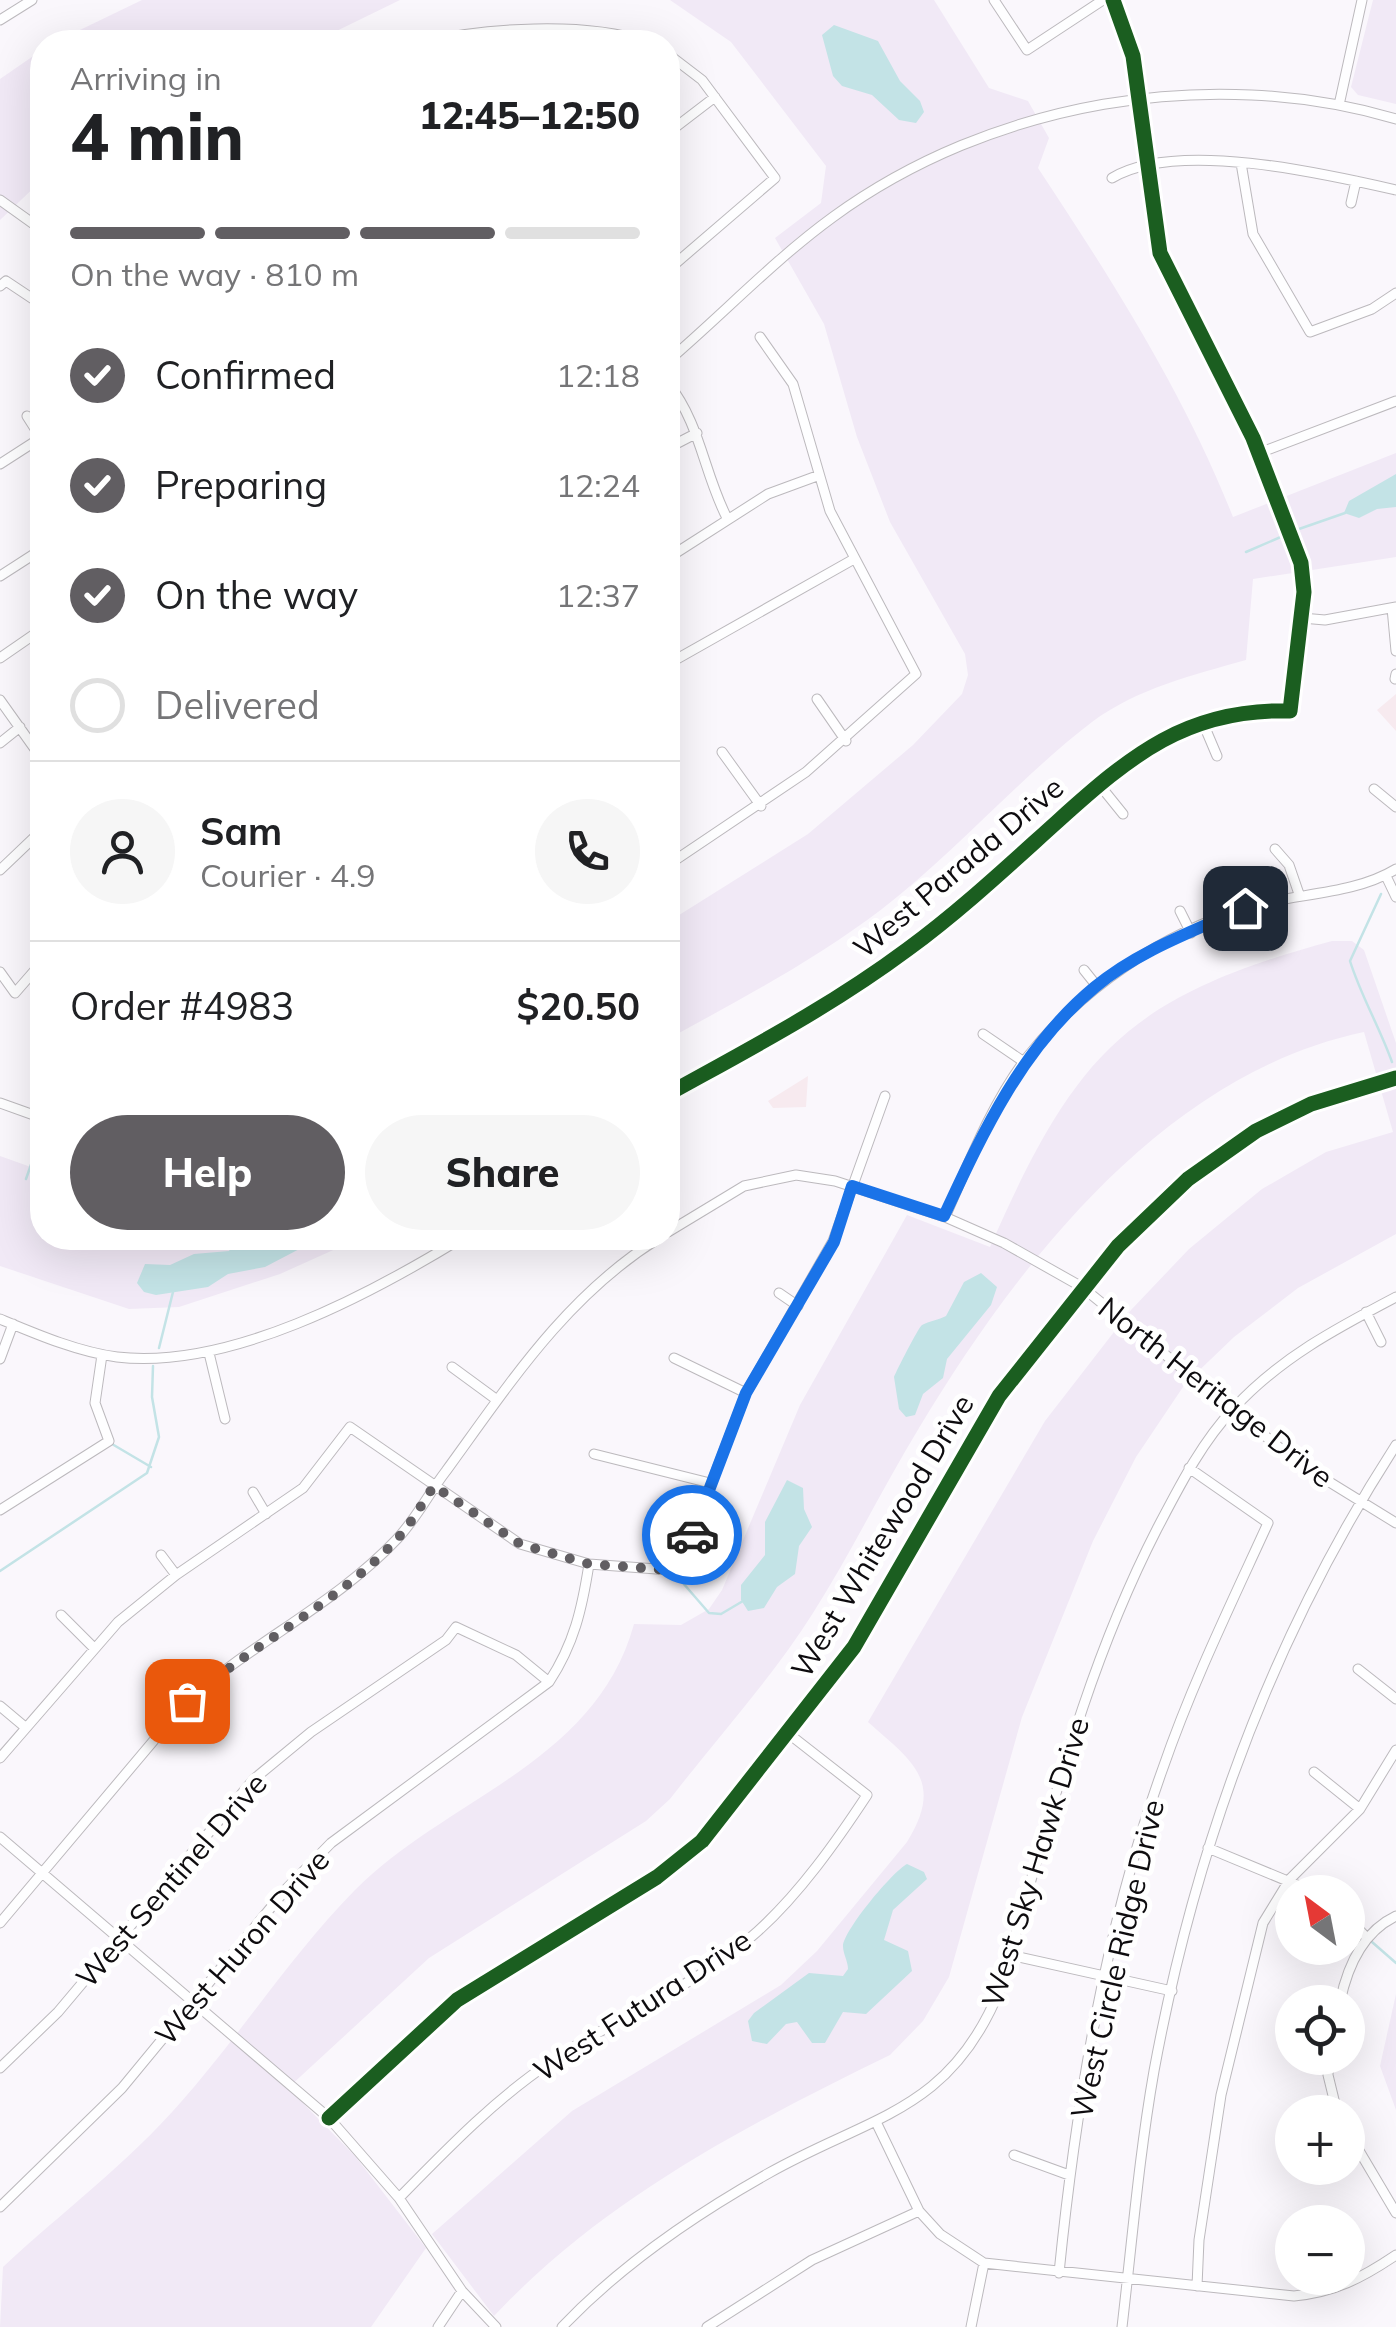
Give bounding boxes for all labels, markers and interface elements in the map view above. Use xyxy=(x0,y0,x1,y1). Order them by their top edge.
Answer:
text: Arriving in xyxy=(70,58,222,98)
text: 12:45–12:50 xyxy=(419,91,640,139)
text: 4 min xyxy=(70,95,244,176)
text: On the way · 810 m xyxy=(70,254,359,294)
icon: check xyxy=(70,348,125,403)
text: Confirmed xyxy=(155,351,336,399)
text: 12:18 xyxy=(556,355,640,395)
icon: check xyxy=(70,458,125,513)
text: Preparing xyxy=(155,461,327,509)
text: 12:24 xyxy=(556,465,640,505)
icon: check xyxy=(70,568,125,623)
text: On the way xyxy=(155,571,358,619)
text: 12:37 xyxy=(556,575,640,615)
text: Delivered xyxy=(155,681,320,729)
street label: West Parada Drive xyxy=(845,768,1071,966)
button: person xyxy=(70,799,175,904)
button: phone xyxy=(535,799,640,904)
text: Sam xyxy=(200,807,282,855)
text: Courier · 4.9 xyxy=(200,855,376,895)
pin xyxy=(1203,866,1288,951)
icon: home xyxy=(1218,881,1273,936)
text: Order #4983 xyxy=(70,982,294,1030)
text: $20.50 xyxy=(517,982,640,1030)
button: Help xyxy=(70,1115,345,1230)
button: Share xyxy=(365,1115,640,1230)
street label: North Heritage Drive xyxy=(1091,1288,1341,1496)
street label: West Whitewood Drive xyxy=(782,1387,982,1685)
courier xyxy=(642,1485,742,1585)
icon: car xyxy=(665,1508,720,1563)
pin xyxy=(145,1659,230,1744)
icon: bag xyxy=(160,1674,215,1729)
street label: West Sky Hawk Drive xyxy=(973,1712,1097,2012)
street label: West Sentinel Drive xyxy=(67,1765,275,1995)
street label: West Circle Ridge Drive xyxy=(1062,1796,1172,2122)
street label: West Huron Drive xyxy=(147,1841,337,2053)
north arrow xyxy=(1275,1875,1365,1965)
map controls xyxy=(1275,1875,1365,2295)
street label: West Futura Drive xyxy=(526,1921,758,2089)
button: locate xyxy=(1275,1985,1365,2075)
button: + xyxy=(1275,2095,1365,2185)
button: − xyxy=(1275,2205,1365,2295)

